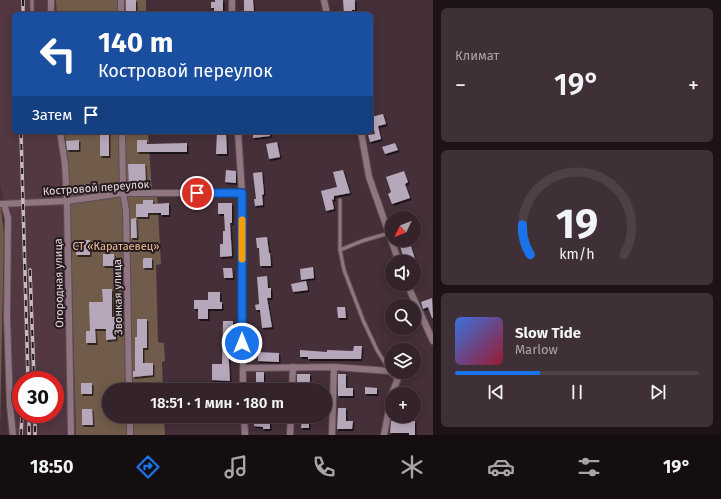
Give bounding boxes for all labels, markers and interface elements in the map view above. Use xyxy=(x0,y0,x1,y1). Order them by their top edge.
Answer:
text: 140 m xyxy=(98,26,174,59)
icon: left xyxy=(32,28,84,80)
text: Климат xyxy=(455,48,499,63)
text: Костровой переулок xyxy=(98,60,273,82)
text: 19° xyxy=(554,67,600,103)
text: − xyxy=(455,72,466,99)
text: + xyxy=(688,72,699,99)
icon: arrive xyxy=(80,104,102,126)
text: Затем xyxy=(32,106,72,124)
pin xyxy=(180,176,214,210)
street label: Костровой переулок xyxy=(42,178,150,198)
icon: arrive xyxy=(186,182,208,204)
text: 19 xyxy=(556,199,598,249)
north arrow xyxy=(385,211,421,247)
map controls xyxy=(385,211,421,423)
street label: Огородная улица xyxy=(52,238,66,328)
park label: СТ «Каратаевец» xyxy=(73,240,159,253)
text: km/h xyxy=(559,246,595,263)
button: sound xyxy=(385,255,421,291)
street label: Звонкая улица xyxy=(111,259,125,335)
button: search xyxy=(385,299,421,335)
position arrow xyxy=(221,322,263,364)
text: Slow Tide xyxy=(515,324,581,342)
text: Marlow xyxy=(515,342,558,357)
button: layers xyxy=(385,343,421,379)
speed limit sign: 30 xyxy=(12,371,64,423)
icon: previous xyxy=(485,381,507,403)
icon: pause xyxy=(566,381,588,403)
icon: next xyxy=(647,381,669,403)
button: + xyxy=(385,387,421,423)
text: 18:51 · 1 мин · 180 m xyxy=(150,394,284,412)
icon: directions xyxy=(134,453,162,481)
icon: music xyxy=(222,453,250,481)
icon: phone xyxy=(310,453,338,481)
icon: climate xyxy=(398,453,426,481)
icon: car xyxy=(487,453,515,481)
icon: filters xyxy=(575,453,603,481)
text: 18:50 xyxy=(30,456,74,478)
text: 19° xyxy=(663,456,691,478)

